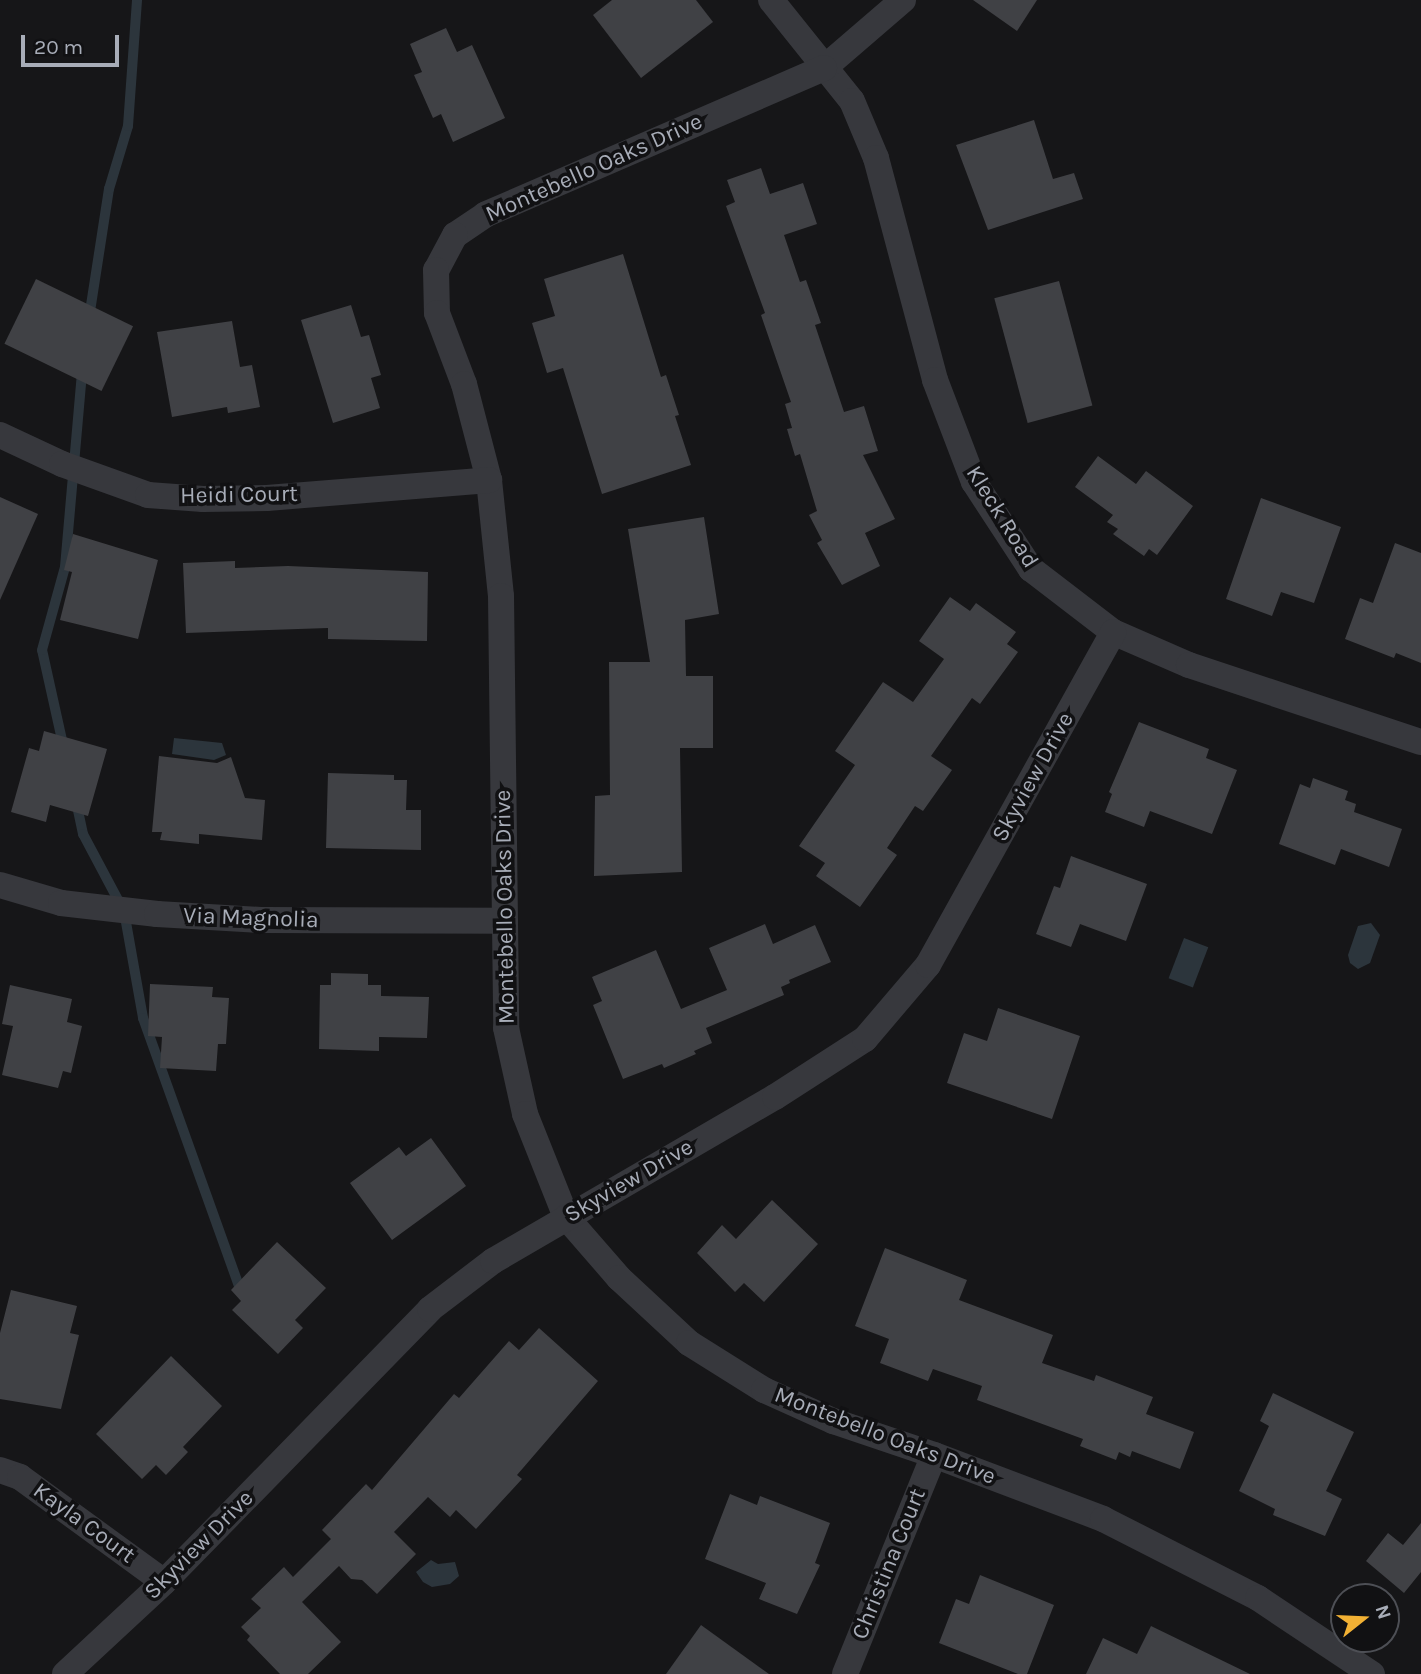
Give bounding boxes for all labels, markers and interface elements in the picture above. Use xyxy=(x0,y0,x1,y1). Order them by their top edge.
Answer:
scale bar xyxy=(24,21,122,65)
text: 20 m xyxy=(34,35,83,59)
street label: Montebello Oaks Drive xyxy=(481,108,707,228)
street label: Kleck Road xyxy=(960,461,1044,573)
street label: Heidi Court xyxy=(180,480,298,510)
street label: Skyview Drive xyxy=(986,708,1080,846)
street label: Montebello Oaks Drive xyxy=(489,790,521,1024)
street label: Via Magnolia xyxy=(183,902,319,934)
street label: Skyview Drive xyxy=(560,1133,698,1229)
street label: Montebello Oaks Drive xyxy=(771,1381,999,1491)
street label: Kayla Court xyxy=(28,1477,140,1569)
street label: Skyview Drive xyxy=(139,1485,259,1605)
street label: Christina Court xyxy=(846,1485,932,1643)
north arrow xyxy=(1330,1583,1400,1653)
text: N xyxy=(1371,1602,1396,1622)

